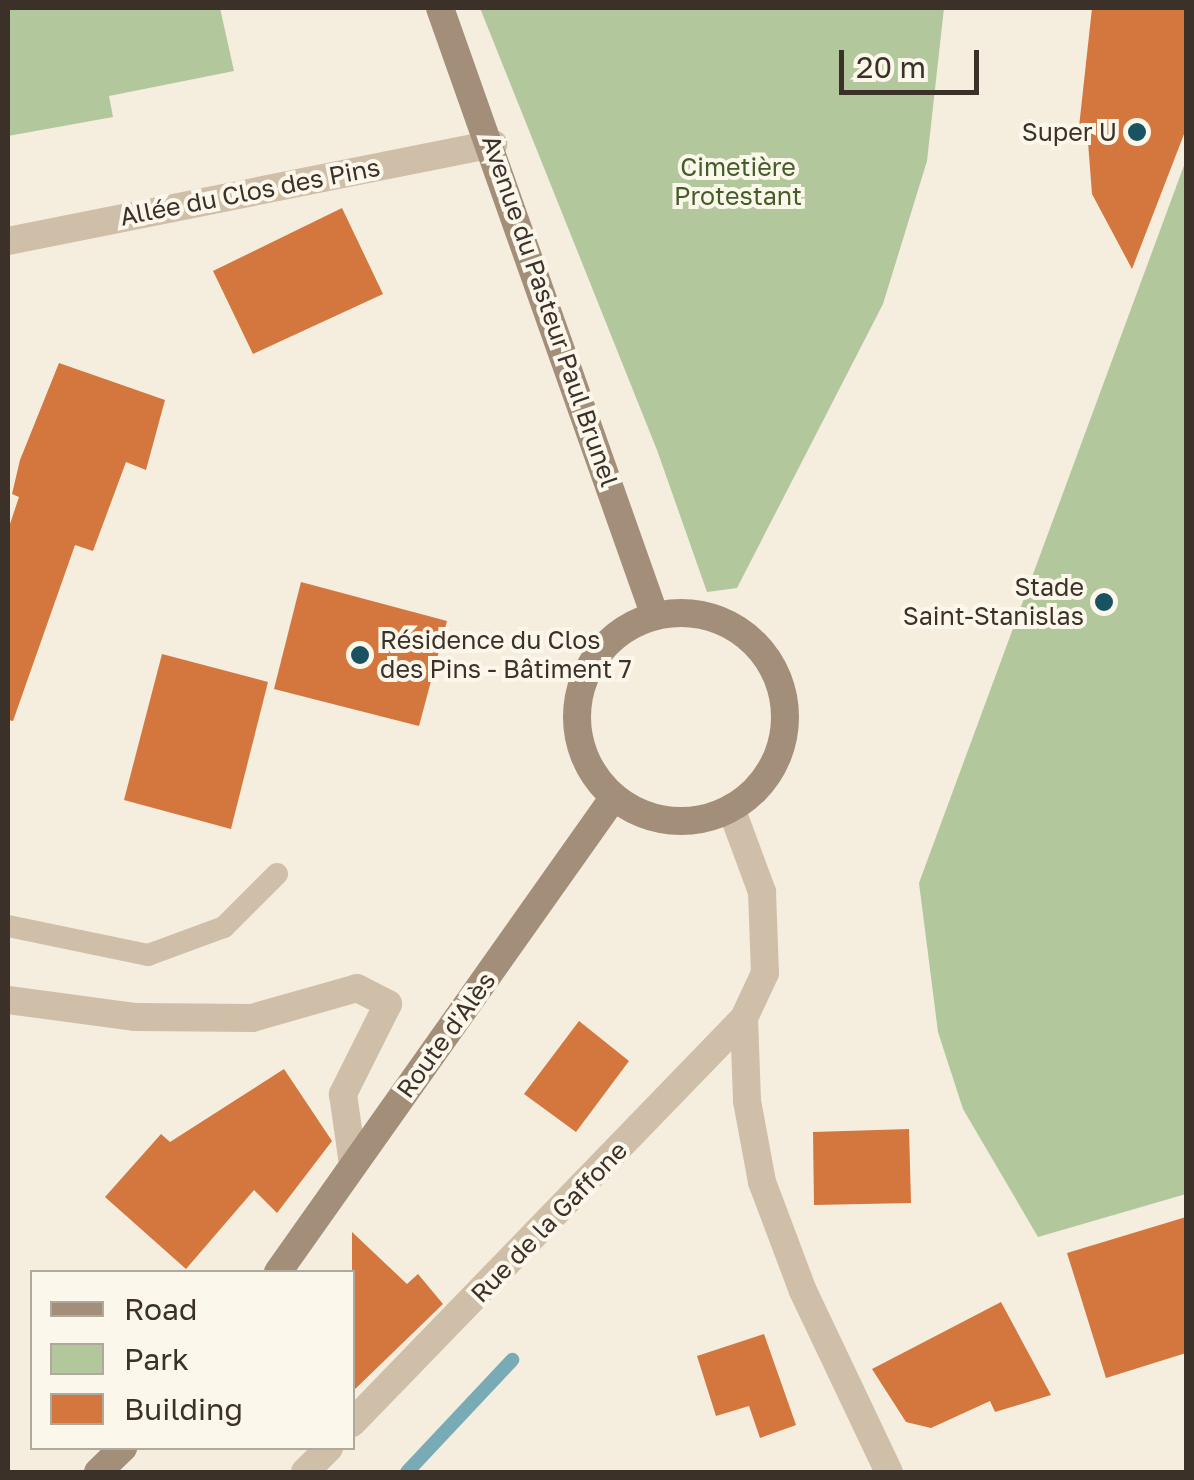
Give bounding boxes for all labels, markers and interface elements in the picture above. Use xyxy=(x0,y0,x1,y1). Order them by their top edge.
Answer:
scale bar xyxy=(844,30,984,92)
text: 20 m xyxy=(856,49,926,85)
place label: Super U xyxy=(1022,117,1117,147)
marker: Super U xyxy=(1126,121,1148,143)
street label: Avenue du Pasteur Paul Brunel xyxy=(476,131,624,491)
street label: Allée du Clos des Pins xyxy=(117,152,383,232)
park label: Cimetière Protestant xyxy=(674,153,802,212)
place label: Stade Saint-Stanislas xyxy=(903,573,1084,632)
marker: Stade Saint-Stanislas xyxy=(1093,591,1115,613)
place label: Résidence du Clos des Pins - Bâtiment 7 xyxy=(380,626,632,685)
marker: Résidence du Clos des Pins - Bâtiment 7 xyxy=(349,644,371,666)
street label: Route d'Alès xyxy=(390,966,502,1104)
street label: Rue de la Gaffone xyxy=(465,1135,633,1309)
legend xyxy=(30,1270,355,1450)
text: Road xyxy=(124,1291,198,1327)
text: Park xyxy=(124,1341,189,1377)
text: Building xyxy=(124,1391,243,1427)

